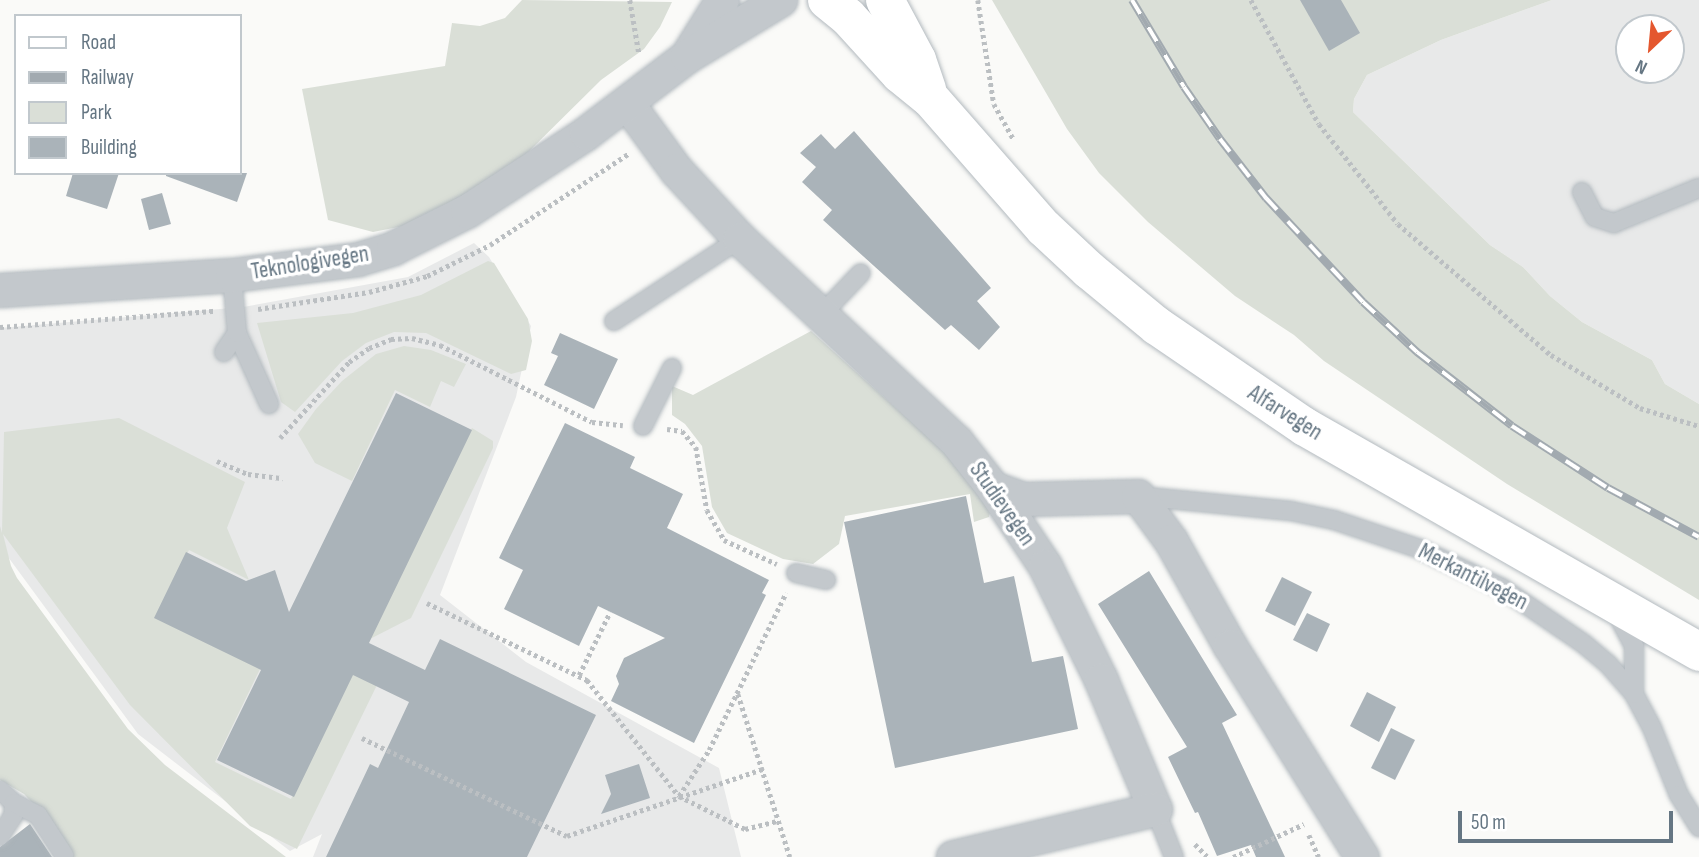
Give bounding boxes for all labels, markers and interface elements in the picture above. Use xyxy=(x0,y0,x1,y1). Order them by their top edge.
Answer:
legend xyxy=(14,14,242,175)
north arrow xyxy=(1615,14,1685,84)
text: Road xyxy=(81,30,116,55)
text: N xyxy=(1632,54,1651,79)
text: Railway xyxy=(81,65,134,90)
text: Park xyxy=(81,100,112,125)
text: Building xyxy=(81,135,137,160)
street label: Teknologivegen xyxy=(249,240,371,286)
street label: Alfarvegen xyxy=(1243,379,1327,447)
street label: Studievegen xyxy=(963,457,1041,551)
street label: Merkantilvegen xyxy=(1414,538,1532,616)
scale bar xyxy=(1461,798,1676,842)
text: 50 m xyxy=(1471,810,1506,835)

